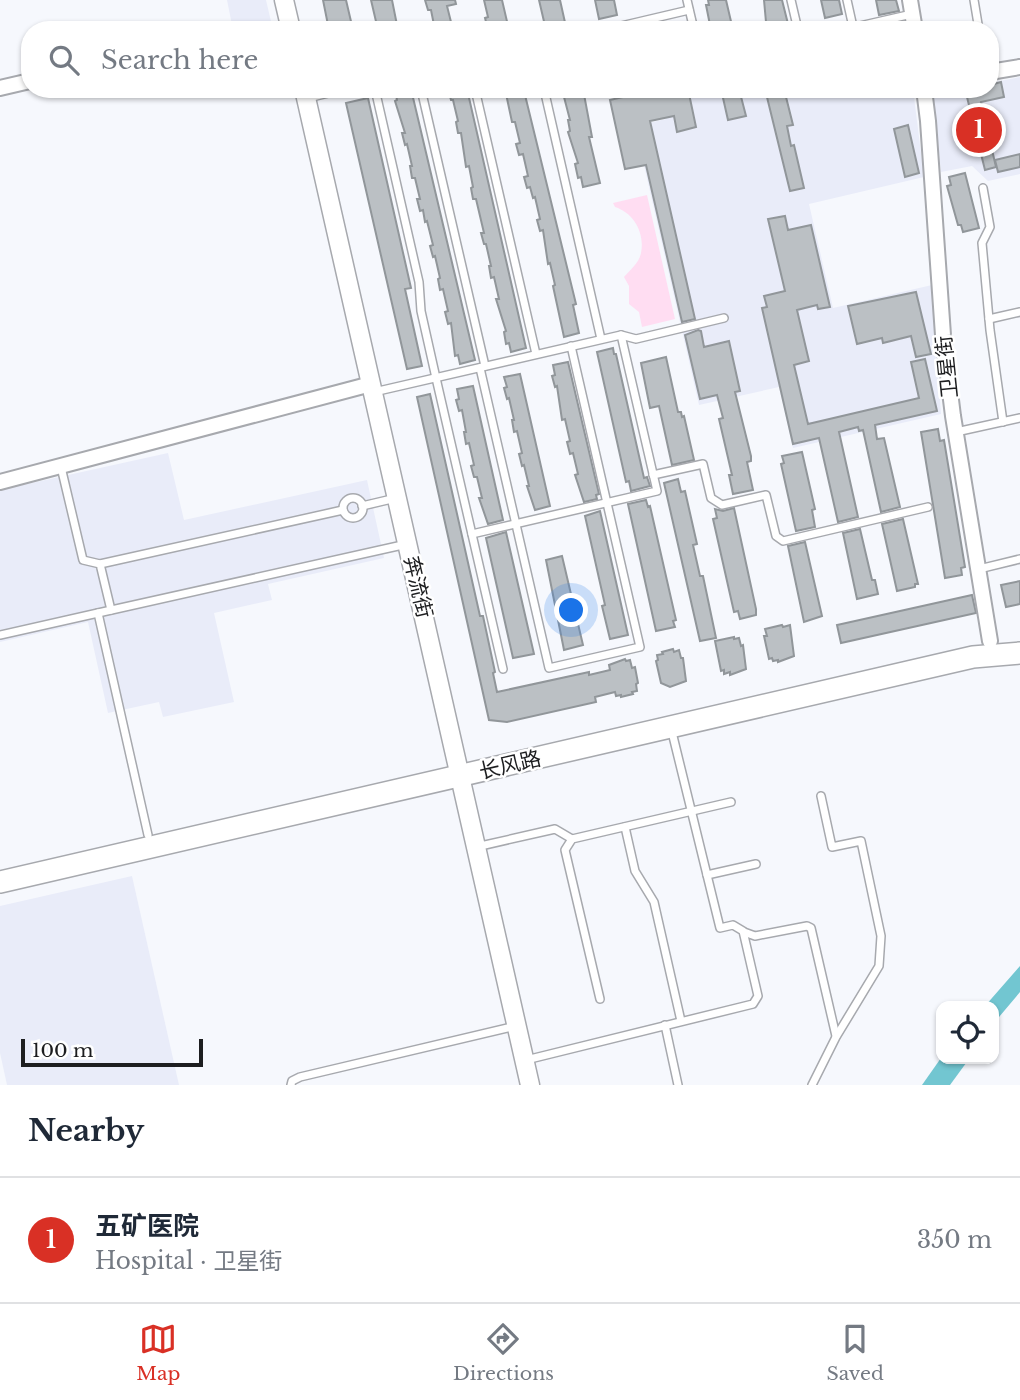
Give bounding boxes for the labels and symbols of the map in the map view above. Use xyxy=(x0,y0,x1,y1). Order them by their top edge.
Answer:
pin: 1 xyxy=(956,104,1002,156)
street label: 卫星街 xyxy=(931,334,963,400)
street label: 奔流街 xyxy=(398,553,438,621)
your location xyxy=(554,593,588,627)
street label: 长风路 xyxy=(476,745,544,785)
scale bar xyxy=(21,1036,203,1068)

